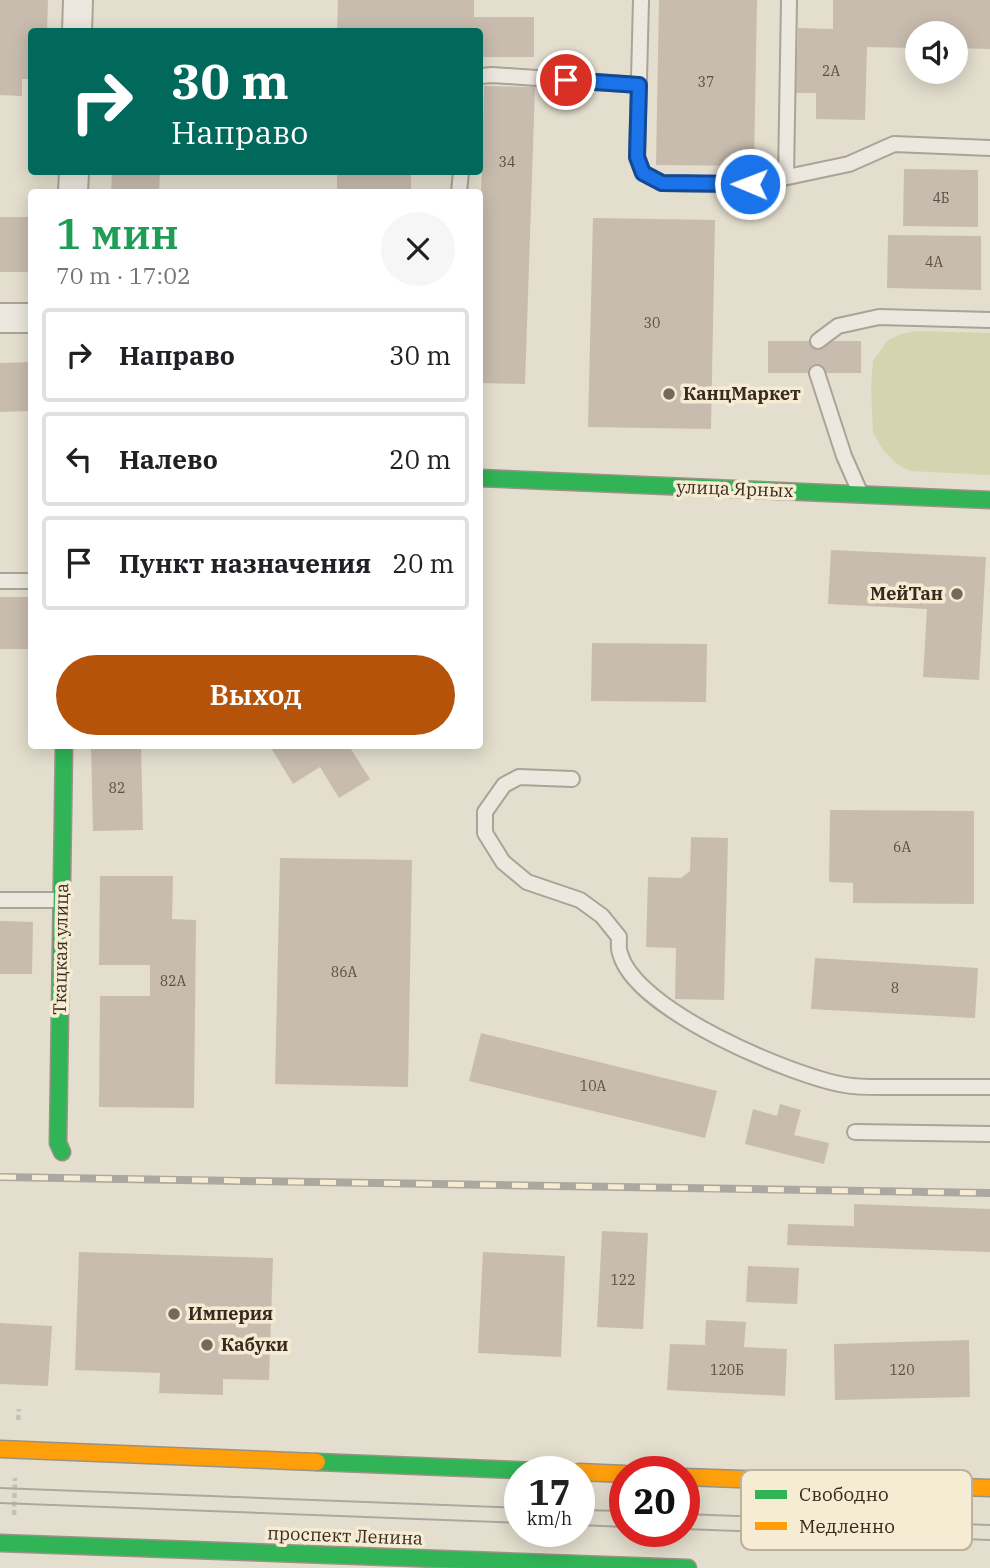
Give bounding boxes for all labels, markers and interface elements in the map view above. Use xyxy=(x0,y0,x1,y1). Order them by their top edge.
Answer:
map controls xyxy=(905,21,968,84)
button: sound xyxy=(905,21,968,84)
text: 30 m xyxy=(171,49,289,112)
pin xyxy=(536,50,596,110)
icon: right xyxy=(56,56,147,147)
icon: arrive xyxy=(547,61,585,99)
house number: 2А xyxy=(822,62,840,80)
house number: 37 xyxy=(698,73,714,91)
text: Направо xyxy=(171,111,308,153)
position arrow xyxy=(713,147,787,221)
house number: 34 xyxy=(499,153,515,171)
house number: 4Б xyxy=(932,189,950,207)
text: 1 мин xyxy=(56,206,179,261)
button: close xyxy=(381,212,455,286)
house number: 4А xyxy=(925,253,943,271)
text: 70 m · 17:02 xyxy=(56,260,191,290)
house number: 30 xyxy=(644,314,660,332)
icon: right xyxy=(60,336,98,374)
text: Направо xyxy=(119,338,235,372)
text: 30 m xyxy=(389,338,451,372)
place label: КанцМаркет xyxy=(683,382,801,405)
marker: КанцМаркет xyxy=(661,386,677,402)
icon: left xyxy=(60,440,98,478)
text: Налево xyxy=(119,442,218,476)
text: 20 m xyxy=(389,442,451,476)
street label: улица Ярных xyxy=(676,475,794,502)
icon: arrive xyxy=(60,544,98,582)
text: Пункт назначения xyxy=(119,546,371,580)
text: 20 m xyxy=(392,546,454,580)
place label: МейТан xyxy=(870,582,943,605)
marker: МейТан xyxy=(949,586,965,602)
button: Выход xyxy=(56,655,455,735)
house number: 82 xyxy=(109,779,125,797)
house number: 6А xyxy=(893,838,911,856)
street label: Ткацкая улица xyxy=(48,883,73,1015)
house number: 86А xyxy=(331,963,358,981)
house number: 82А xyxy=(160,972,187,990)
house number: 8 xyxy=(891,979,899,997)
house number: 10А xyxy=(580,1077,607,1095)
house number: 122 xyxy=(610,1271,636,1289)
place label: Империя xyxy=(188,1302,273,1325)
marker: Империя xyxy=(166,1306,182,1322)
place label: Кабуки xyxy=(221,1333,288,1356)
marker: Кабуки xyxy=(199,1337,215,1353)
house number: 120Б xyxy=(710,1361,744,1379)
house number: 120 xyxy=(889,1361,915,1379)
speed limit sign: 20 xyxy=(609,1456,700,1547)
text: 17 xyxy=(528,1469,571,1515)
legend xyxy=(741,1470,972,1550)
text: Свободно xyxy=(799,1482,889,1506)
text: km/h xyxy=(527,1507,572,1530)
text: Медленно xyxy=(799,1514,895,1538)
street label: проспект Ленина xyxy=(267,1521,423,1550)

